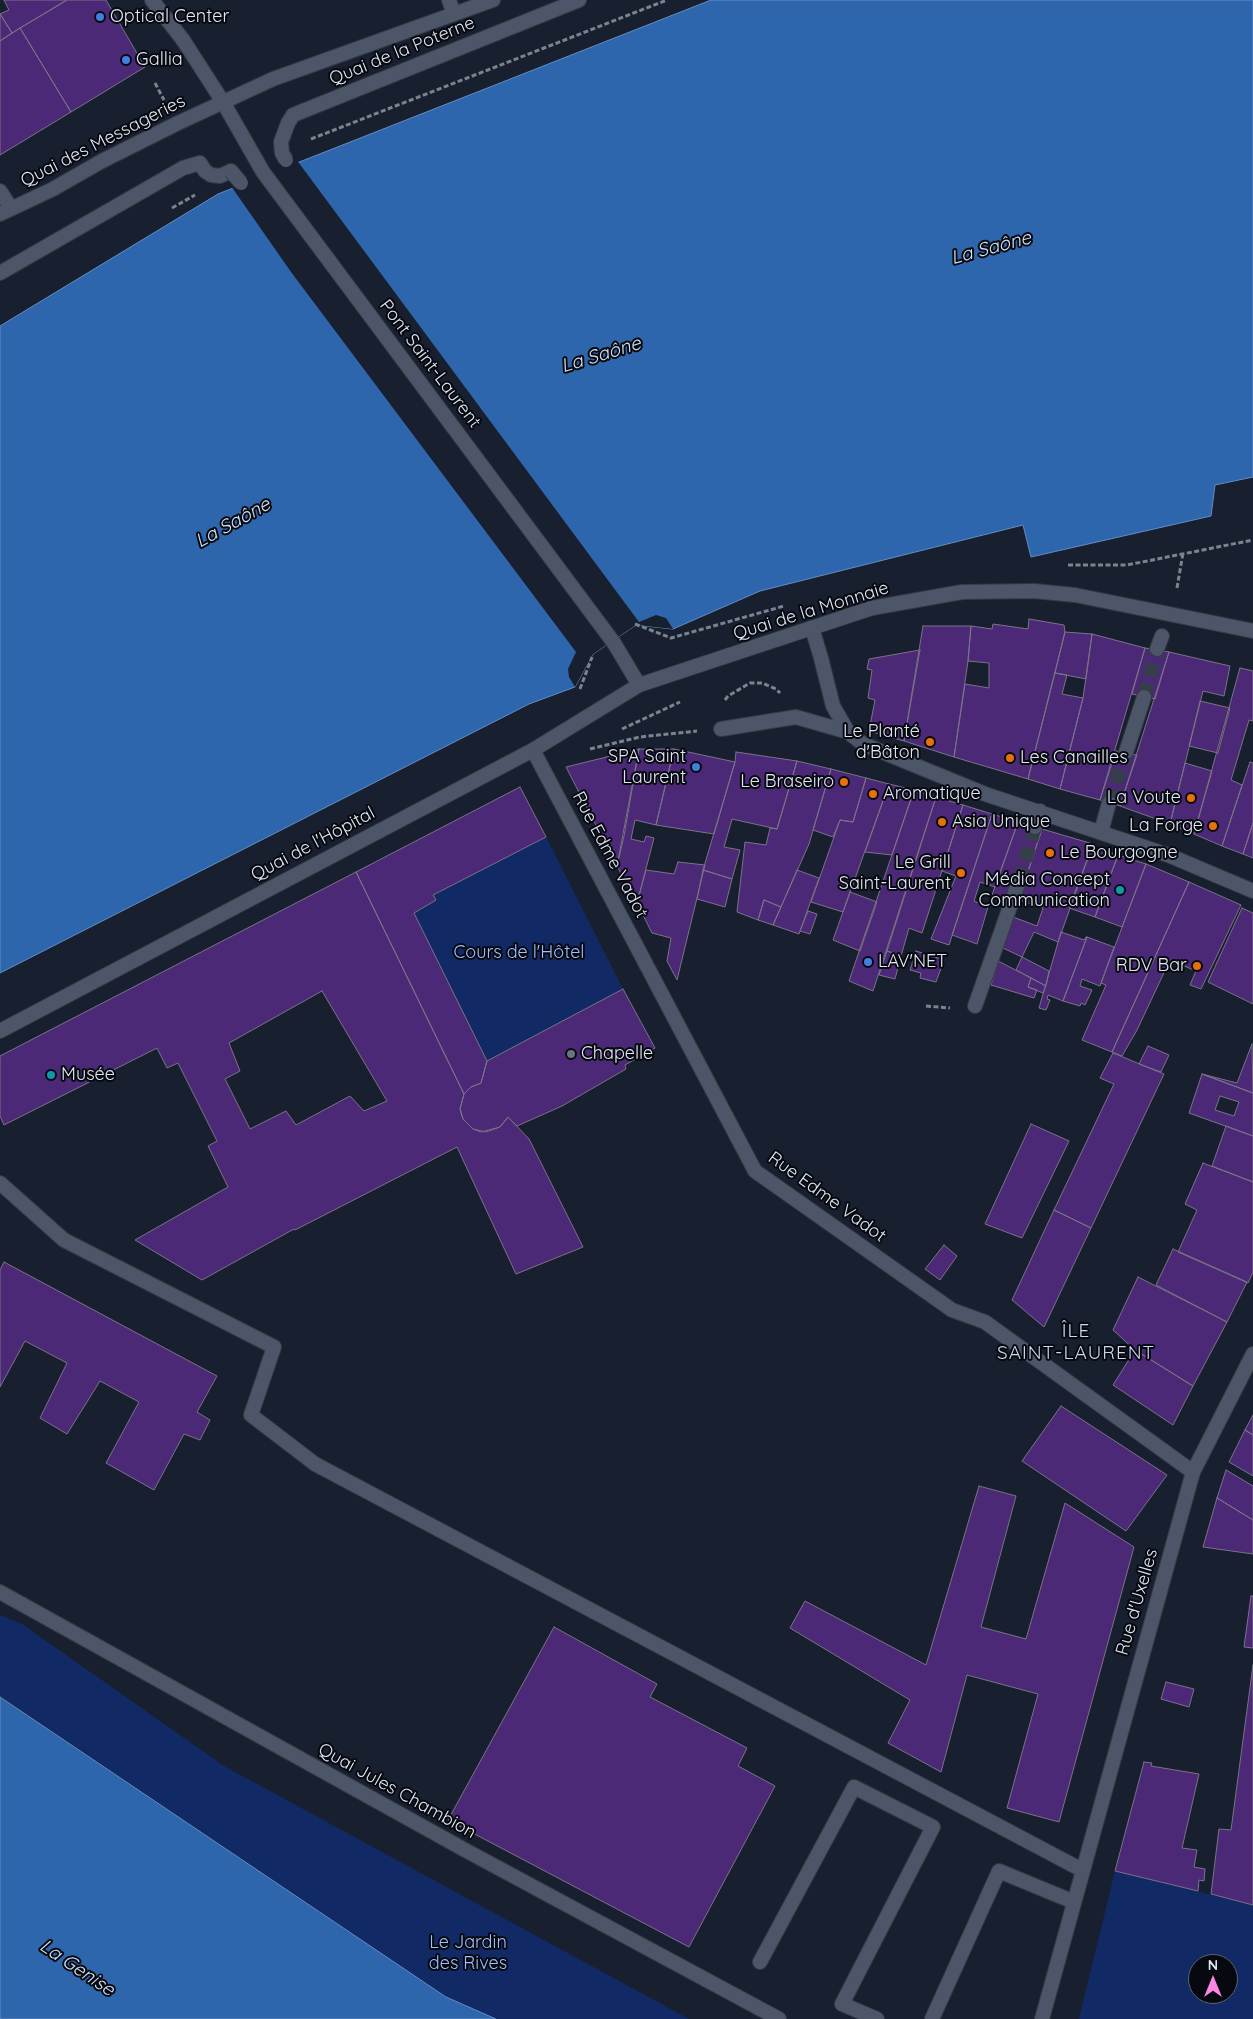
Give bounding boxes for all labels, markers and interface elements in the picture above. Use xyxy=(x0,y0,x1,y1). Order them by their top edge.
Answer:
place label: Optical Center xyxy=(110,6,229,28)
marker: Optical Center xyxy=(94,11,106,23)
street label: Quai de la Poterne xyxy=(326,12,478,90)
place label: Gallia xyxy=(136,49,183,71)
marker: Gallia xyxy=(120,54,132,66)
street label: Quai des Messageries xyxy=(17,90,189,192)
water label: La Saône xyxy=(948,226,1034,270)
street label: Pont Saint-Laurent xyxy=(375,296,485,432)
water label: La Saône xyxy=(558,332,644,378)
water label: La Saône xyxy=(192,493,274,553)
street label: Quai de la Monnaie xyxy=(731,577,891,645)
place label: Le Planté d'Bâton xyxy=(843,721,920,764)
marker: Le Planté d'Bâton xyxy=(924,736,936,748)
place label: SPA Saint Laurent xyxy=(608,746,686,789)
place label: Les Canailles xyxy=(1020,747,1128,769)
marker: Les Canailles xyxy=(1004,752,1016,764)
marker: SPA Saint Laurent xyxy=(690,761,702,773)
place label: Le Braseiro xyxy=(740,771,834,793)
marker: Le Braseiro xyxy=(838,776,850,788)
place label: Aromatique xyxy=(883,783,981,805)
place label: La Voute xyxy=(1107,787,1181,809)
street label: Rue Edme Vadot xyxy=(568,788,652,922)
marker: Aromatique xyxy=(867,788,879,800)
marker: La Voute xyxy=(1185,792,1197,804)
street label: Quai de l'Hôpital xyxy=(247,802,379,886)
place label: Asia Unique xyxy=(952,811,1050,833)
place label: La Forge xyxy=(1129,815,1203,837)
marker: Asia Unique xyxy=(936,816,948,828)
marker: La Forge xyxy=(1207,820,1219,832)
place label: Le Bourgogne xyxy=(1060,842,1178,864)
marker: Le Bourgogne xyxy=(1044,847,1056,859)
place label: Le Grill Saint-Laurent xyxy=(839,852,951,894)
marker: Le Grill Saint-Laurent xyxy=(955,867,967,879)
place label: Média Concept Communication xyxy=(979,869,1110,912)
marker: Média Concept Communication xyxy=(1114,884,1126,896)
park label: Cours de l'Hôtel xyxy=(454,942,584,964)
place label: LAV'NET xyxy=(878,951,947,973)
place label: RDV Bar xyxy=(1116,955,1187,977)
marker: LAV'NET xyxy=(862,956,874,968)
marker: RDV Bar xyxy=(1191,960,1203,972)
place label: Chapelle xyxy=(581,1043,653,1065)
marker: Chapelle xyxy=(565,1048,577,1060)
place label: Musée xyxy=(61,1064,115,1086)
marker: Musée xyxy=(45,1069,57,1081)
street label: Rue Edme Vadot xyxy=(764,1147,890,1247)
district label: ÎLE SAINT-LAURENT xyxy=(995,1320,1157,1364)
street label: Rue d'Uxelles xyxy=(1111,1546,1163,1658)
street label: Quai Jules Chambion xyxy=(314,1739,480,1843)
park label: Le Jardin des Rives xyxy=(429,1932,507,1975)
water label: La Genise xyxy=(35,1935,119,2001)
north arrow xyxy=(1188,1954,1238,2004)
text: N xyxy=(1208,1956,1218,1974)

